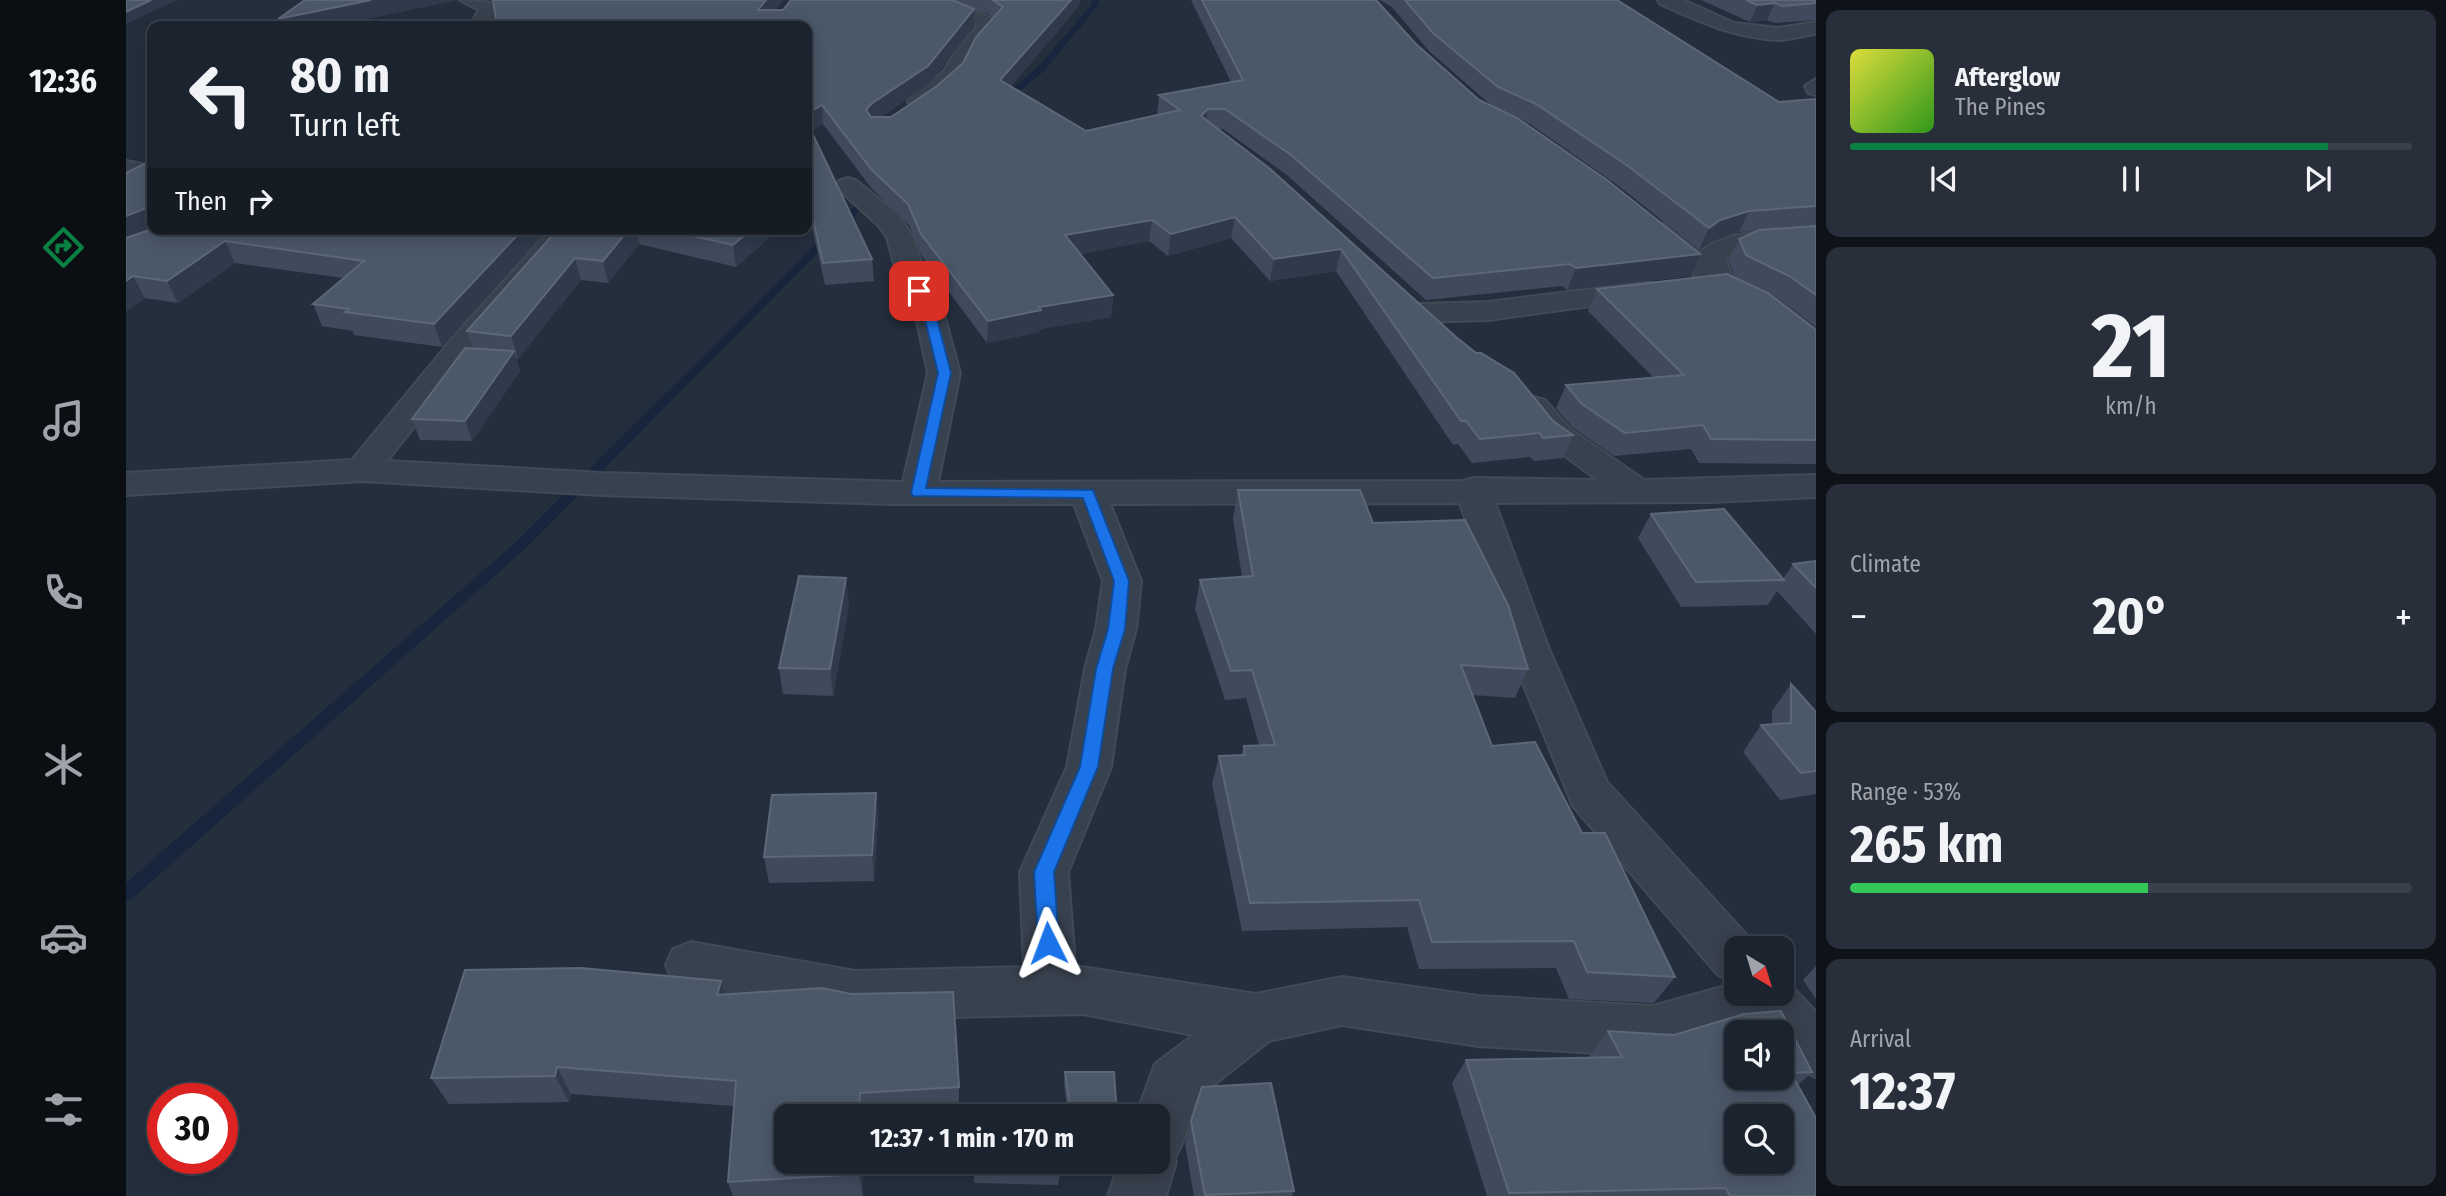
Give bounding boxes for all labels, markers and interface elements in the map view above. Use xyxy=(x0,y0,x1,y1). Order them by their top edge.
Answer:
text: 80 m xyxy=(290,46,390,105)
icon: left xyxy=(175,49,266,140)
text: 12:36 xyxy=(29,62,97,100)
text: Afterglow xyxy=(1955,62,2060,93)
text: The Pines xyxy=(1955,93,2046,121)
text: Turn left xyxy=(290,106,400,144)
icon: previous xyxy=(1925,160,1963,198)
icon: pause xyxy=(2112,160,2150,198)
icon: next xyxy=(2299,160,2337,198)
icon: right xyxy=(241,182,279,220)
text: Then xyxy=(175,186,227,217)
icon: directions xyxy=(39,223,88,272)
pin xyxy=(889,261,949,321)
icon: arrive xyxy=(900,272,938,310)
text: 21 xyxy=(2091,292,2171,401)
text: km/h xyxy=(2105,392,2157,420)
icon: music xyxy=(39,396,88,445)
text: Climate xyxy=(1850,550,1921,578)
icon: phone xyxy=(39,568,88,617)
text: 20° xyxy=(2093,585,2169,648)
text: − xyxy=(1850,594,1867,640)
text: + xyxy=(2395,594,2412,640)
icon: climate xyxy=(39,740,88,789)
text: Range · 53% xyxy=(1850,778,1961,806)
text: 265 km xyxy=(1850,813,2004,876)
position arrow xyxy=(1011,906,1085,980)
icon: car xyxy=(39,913,88,962)
north arrow xyxy=(1724,936,1794,1006)
map controls xyxy=(1724,936,1794,1174)
button: sound xyxy=(1724,1020,1794,1090)
text: Arrival xyxy=(1850,1025,1911,1053)
text: 12:37 xyxy=(1850,1060,1955,1123)
speed limit sign: 30 xyxy=(147,1083,238,1174)
icon: filters xyxy=(39,1085,88,1134)
button: search xyxy=(1724,1104,1794,1174)
text: 12:37 · 1 min · 170 m xyxy=(870,1123,1074,1154)

